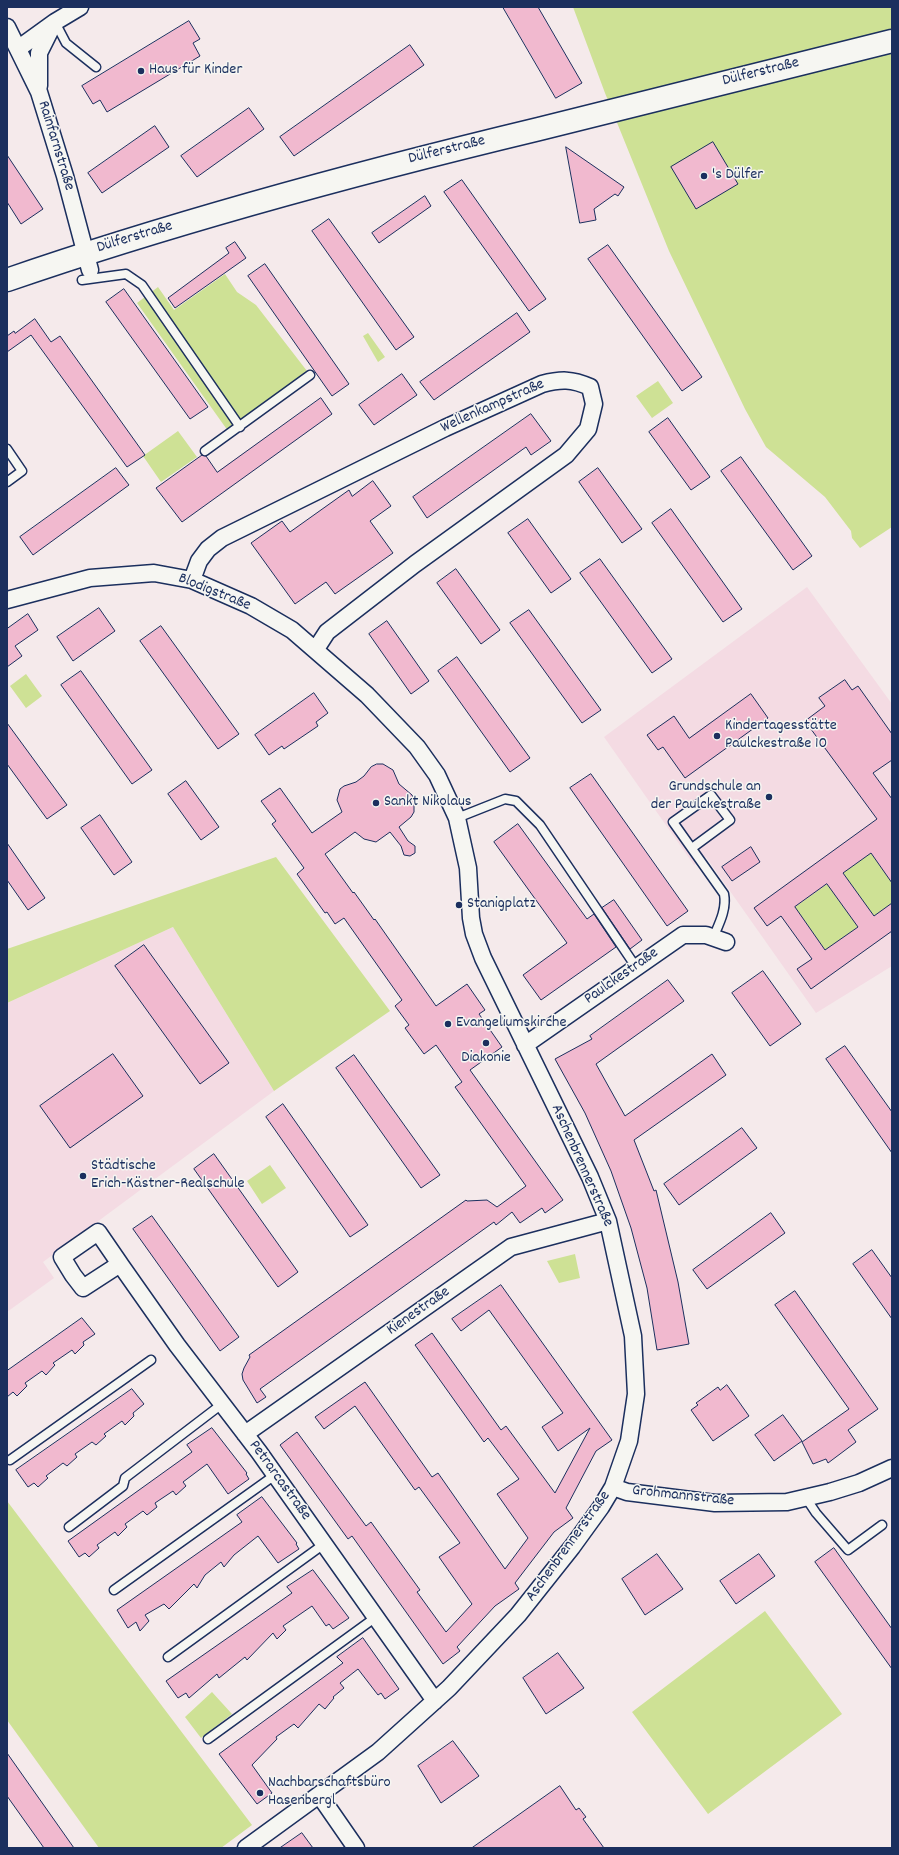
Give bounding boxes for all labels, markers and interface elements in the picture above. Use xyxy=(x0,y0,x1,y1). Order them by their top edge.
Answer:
street label: Dülferstraße xyxy=(721,54,801,92)
place label: Haus für Kinder xyxy=(149,61,242,81)
marker: Haus für Kinder xyxy=(136,66,146,76)
street label: Rainfarnstraße xyxy=(32,99,78,193)
street label: Dülferstraße xyxy=(407,132,487,170)
place label: 's Dülfer xyxy=(712,166,763,186)
marker: 's Dülfer xyxy=(699,171,709,181)
street label: Dülferstraße xyxy=(95,217,175,259)
street label: Wellenkampstraße xyxy=(438,376,548,438)
street label: Blodigstraße xyxy=(175,570,253,616)
place label: Kindertagesstätte Paulckestraße 10 xyxy=(725,717,837,755)
marker: Kindertagesstätte Paulckestraße 10 xyxy=(712,731,722,741)
place label: Grundschule an der Paulckestraße xyxy=(651,778,761,816)
marker: Grundschule an der Paulckestraße xyxy=(764,792,774,802)
place label: Sankt Nikolaus xyxy=(384,793,472,813)
marker: Sankt Nikolaus xyxy=(371,798,381,808)
place label: Stanigplatz xyxy=(467,895,535,915)
marker: Stanigplatz xyxy=(454,900,464,910)
street label: Paulckestraße xyxy=(581,944,663,1010)
place label: Evangeliumskirche xyxy=(456,1014,566,1034)
marker: Evangeliumskirche xyxy=(443,1019,453,1029)
marker: Diakonie xyxy=(481,1038,491,1048)
place label: Diakonie xyxy=(461,1049,511,1069)
street label: Aschenbrennerstraße xyxy=(545,1102,617,1230)
place label: Städtische Erich-Kästner-Realschule xyxy=(91,1157,245,1195)
marker: Städtische Erich-Kästner-Realschule xyxy=(78,1171,88,1181)
street label: Kienestraße xyxy=(384,1283,454,1341)
street label: Petrarcastraße xyxy=(244,1437,314,1525)
street label: Grohmannstraße xyxy=(631,1482,735,1512)
street label: Aschenbrennerstraße xyxy=(522,1488,616,1606)
place label: Nachbarschaftsbüro Hasenbergl xyxy=(268,1774,391,1812)
marker: Nachbarschaftsbüro Hasenbergl xyxy=(255,1788,265,1798)

